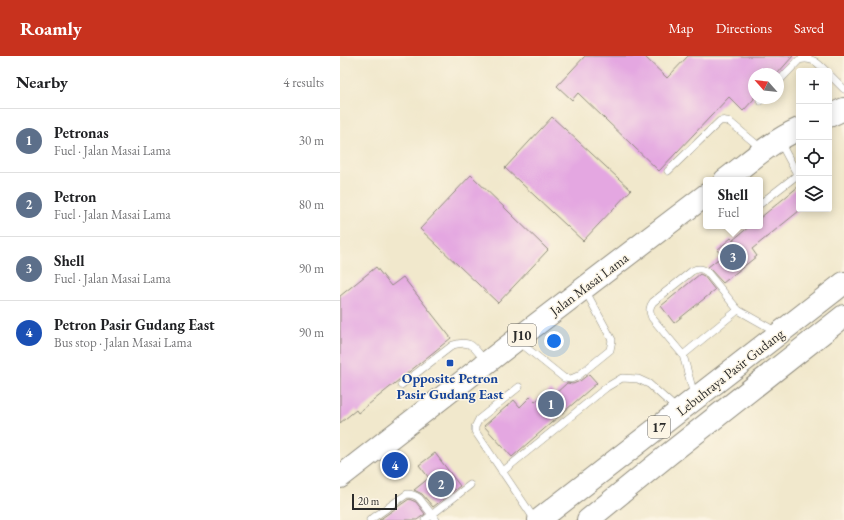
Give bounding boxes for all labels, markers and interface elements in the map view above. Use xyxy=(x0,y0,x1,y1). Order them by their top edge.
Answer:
text: Roamly xyxy=(20,16,82,41)
text: Map xyxy=(668,19,694,37)
text: Directions xyxy=(716,19,772,37)
text: Saved xyxy=(794,19,824,37)
north arrow xyxy=(748,68,784,104)
map controls xyxy=(796,68,832,212)
button: + xyxy=(796,68,832,104)
text: Nearby xyxy=(16,71,68,93)
text: 4 results xyxy=(283,74,324,91)
button: − xyxy=(796,104,832,140)
text: Petronas xyxy=(54,123,109,142)
text: 1 xyxy=(26,132,32,149)
text: 30 m xyxy=(299,132,324,149)
button: locate xyxy=(796,140,832,176)
text: Fuel · Jalan Masai Lama xyxy=(54,142,171,159)
button: layers xyxy=(796,176,832,212)
popup xyxy=(703,177,763,229)
text: Shell xyxy=(718,185,748,204)
text: Petron xyxy=(54,187,97,206)
text: 2 xyxy=(26,196,32,213)
text: 80 m xyxy=(299,196,324,213)
text: Fuel xyxy=(718,204,739,221)
text: Fuel · Jalan Masai Lama xyxy=(54,206,171,223)
pin: 3 xyxy=(720,242,746,272)
street label: Jalan Masai Lama xyxy=(545,248,632,320)
text: Shell xyxy=(54,251,85,270)
text: 3 xyxy=(26,260,32,277)
text: 90 m xyxy=(299,260,324,277)
text: Fuel · Jalan Masai Lama xyxy=(54,270,171,287)
text: Petron Pasir Gudang East xyxy=(54,315,215,334)
text: 4 xyxy=(26,324,32,341)
text: 90 m xyxy=(299,324,324,341)
road number: J10 xyxy=(508,324,536,346)
street label: Lebuhraya Pasir Gudang xyxy=(673,324,788,420)
your location xyxy=(544,331,564,351)
text: Bus stop · Jalan Masai Lama xyxy=(54,334,192,351)
marker: Opposite Petron Pasir Gudang East xyxy=(445,358,455,368)
place label: Opposite Petron Pasir Gudang East xyxy=(397,369,504,403)
pin: 1 xyxy=(538,389,564,419)
road number: 17 xyxy=(648,416,670,438)
pin: 4 xyxy=(382,450,408,480)
pin: 2 xyxy=(428,469,454,499)
scale bar xyxy=(352,492,397,511)
text: 20 m xyxy=(358,494,379,508)

